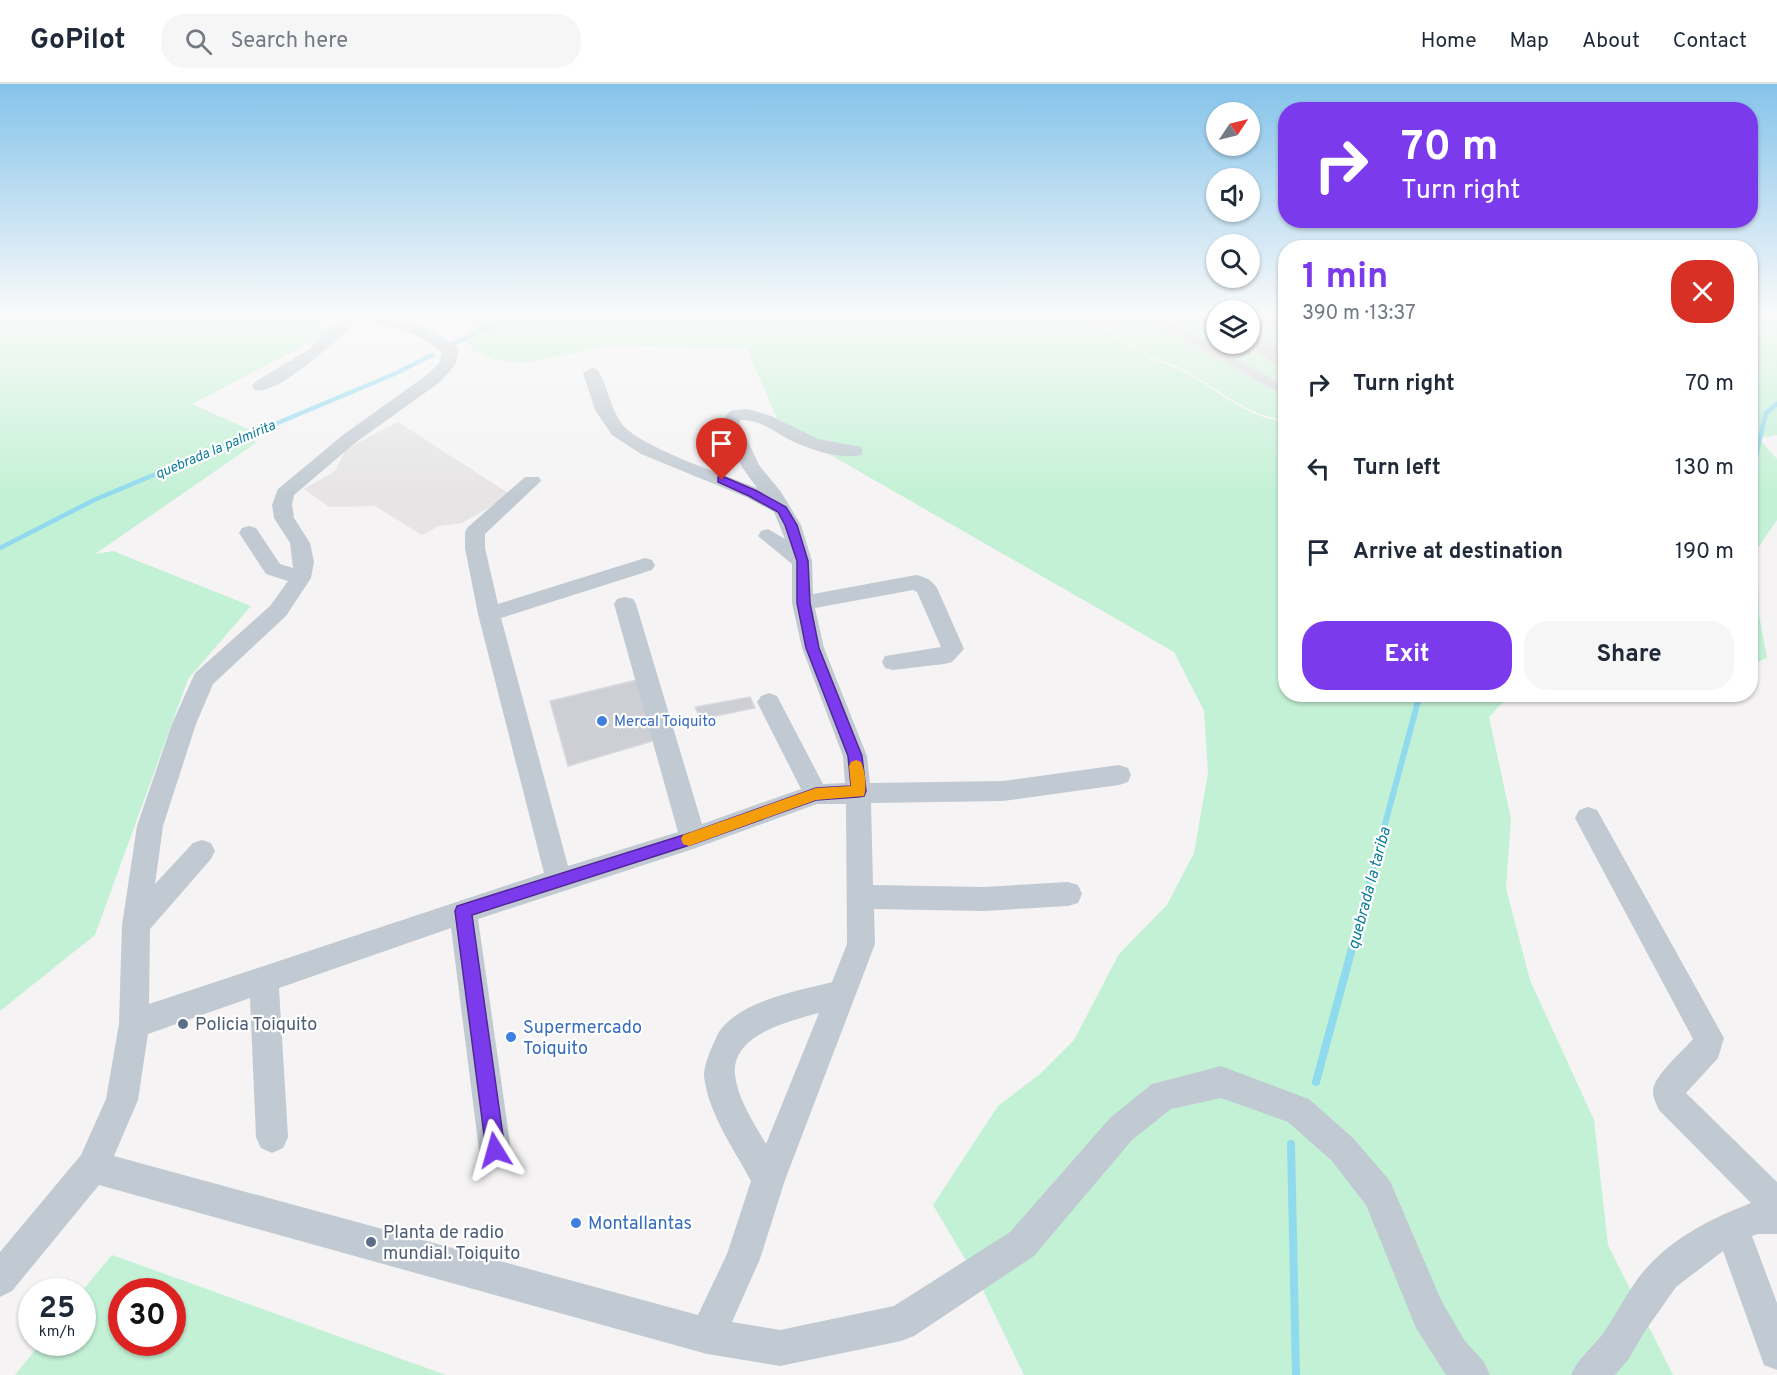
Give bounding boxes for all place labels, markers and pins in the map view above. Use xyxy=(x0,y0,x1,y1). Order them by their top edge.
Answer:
pin xyxy=(696,418,747,480)
place label: Mercal Toiquito xyxy=(614,713,716,732)
marker: Mercal Toiquito xyxy=(595,714,609,728)
place label: Policia Toiquito xyxy=(195,1014,317,1037)
marker: Policia Toiquito xyxy=(176,1017,190,1031)
place label: Supermercado Toiquito xyxy=(523,1017,642,1061)
marker: Supermercado Toiquito xyxy=(504,1030,518,1044)
place label: Montallantas xyxy=(588,1213,692,1236)
marker: Montallantas xyxy=(569,1216,583,1230)
place label: Planta de radio mundial. Toiquito xyxy=(383,1222,520,1266)
marker: Planta de radio mundial. Toiquito xyxy=(364,1235,378,1249)

